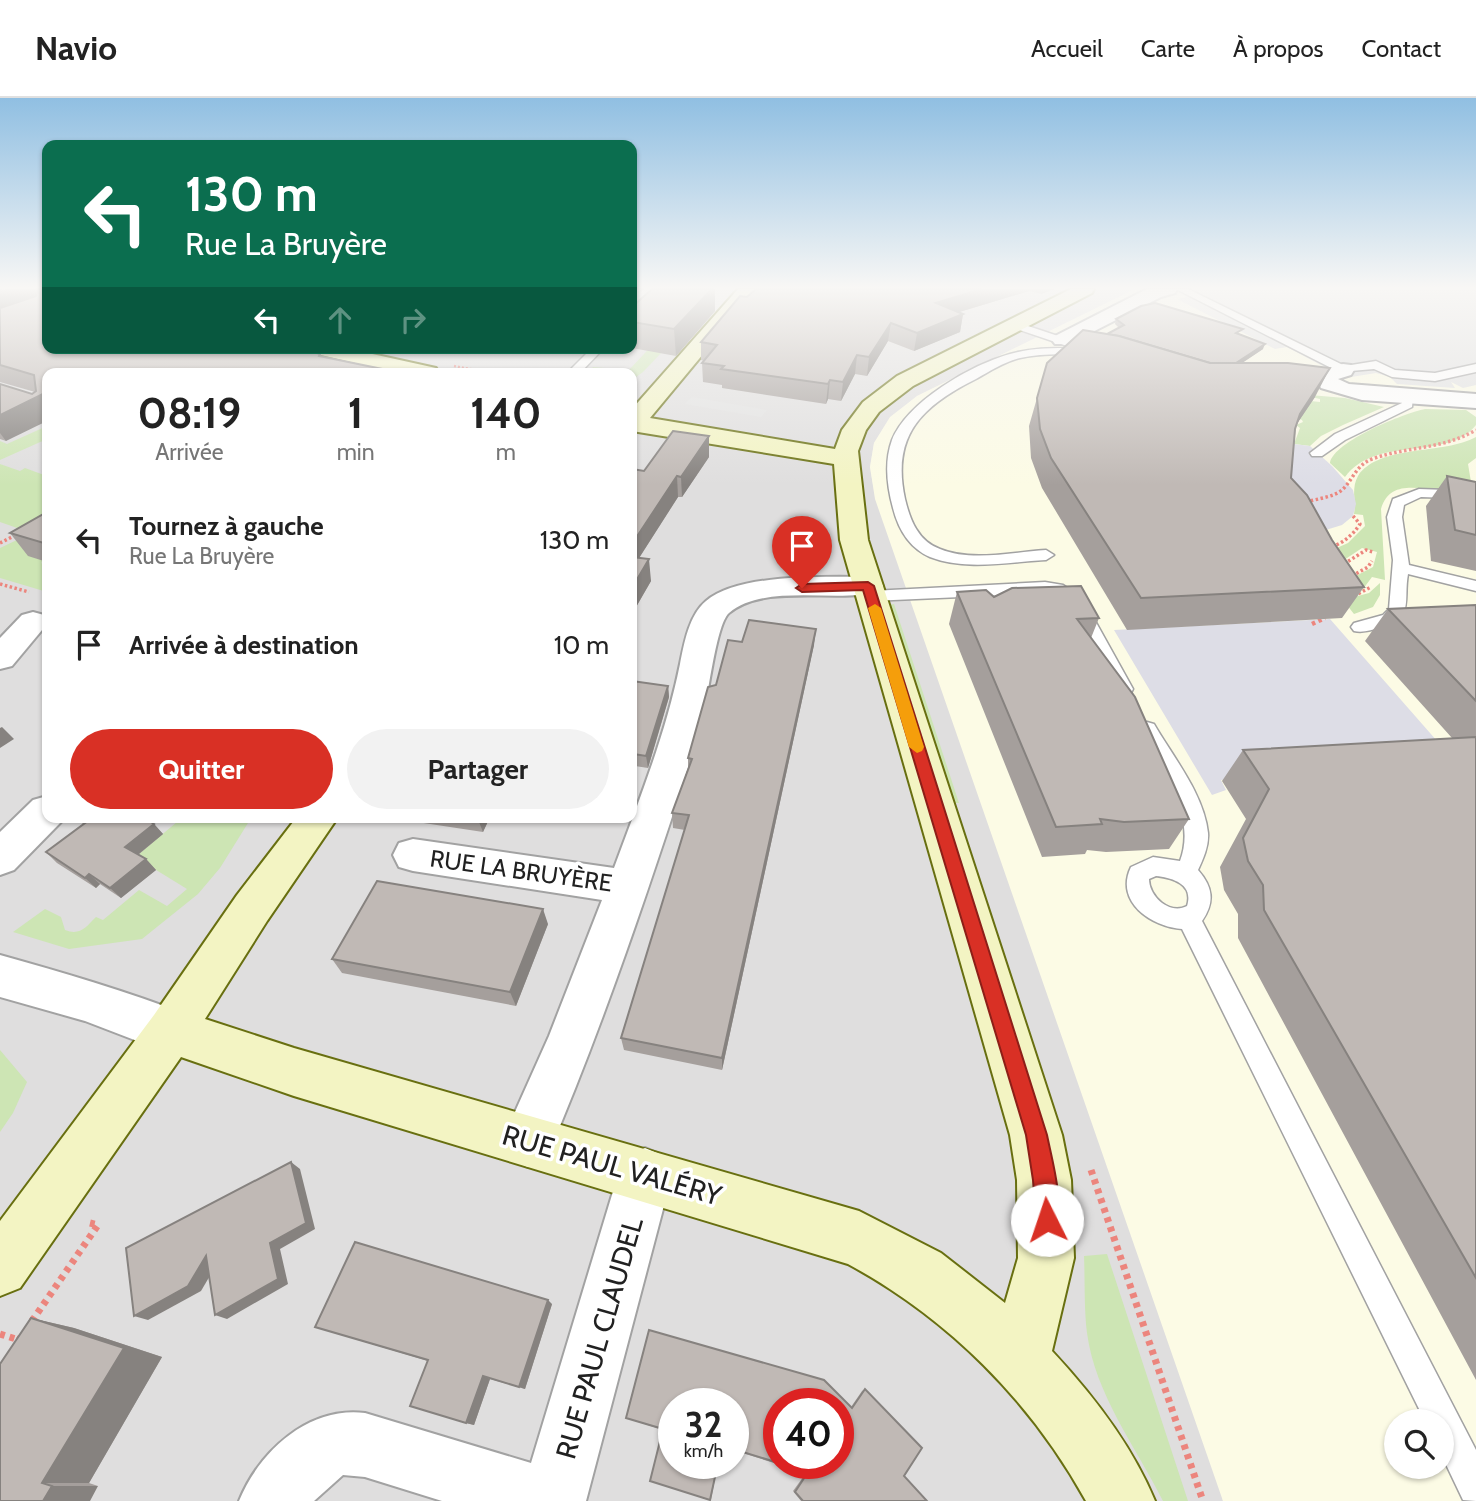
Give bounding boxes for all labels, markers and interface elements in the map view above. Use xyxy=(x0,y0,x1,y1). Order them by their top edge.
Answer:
text: Navio xyxy=(35,28,117,68)
text: Accueil xyxy=(1031,34,1103,63)
text: Carte xyxy=(1141,34,1195,63)
text: À propos xyxy=(1233,34,1324,63)
text: Contact xyxy=(1362,34,1441,63)
text: 130 m xyxy=(185,164,318,223)
icon: left xyxy=(70,168,161,259)
text: Rue La Bruyère xyxy=(185,224,387,263)
icon: left xyxy=(248,301,286,339)
icon: ahead xyxy=(321,301,359,339)
icon: right xyxy=(394,301,432,339)
text: 08:19 xyxy=(138,387,241,439)
text: 1 xyxy=(348,387,363,439)
text: 140 xyxy=(470,387,541,439)
text: Arrivée xyxy=(155,438,223,466)
text: min xyxy=(337,438,375,466)
text: m xyxy=(496,438,516,466)
text: Tournez à gauche xyxy=(129,510,324,542)
pin xyxy=(772,516,832,588)
icon: left xyxy=(70,521,108,559)
text: 130 m xyxy=(540,524,609,556)
icon: arrive xyxy=(783,527,821,565)
text: Rue La Bruyère xyxy=(129,542,274,570)
icon: arrive xyxy=(70,626,108,664)
text: Arrivée à destination xyxy=(129,629,359,661)
text: 10 m xyxy=(554,629,609,661)
button: Quitter xyxy=(70,729,333,809)
button: Partager xyxy=(347,729,609,809)
street label: RUE LA BRUYÈRE xyxy=(428,843,614,898)
street label: RUE PAUL VALÉRY xyxy=(499,1117,726,1213)
position arrow xyxy=(1010,1183,1084,1257)
street label: RUE PAUL CLAUDEL xyxy=(548,1213,650,1463)
speed limit sign: 40 xyxy=(763,1388,854,1479)
text: 32 xyxy=(685,1403,722,1446)
map controls xyxy=(1384,1409,1454,1479)
button: search xyxy=(1384,1409,1454,1479)
text: km/h xyxy=(684,1440,723,1462)

